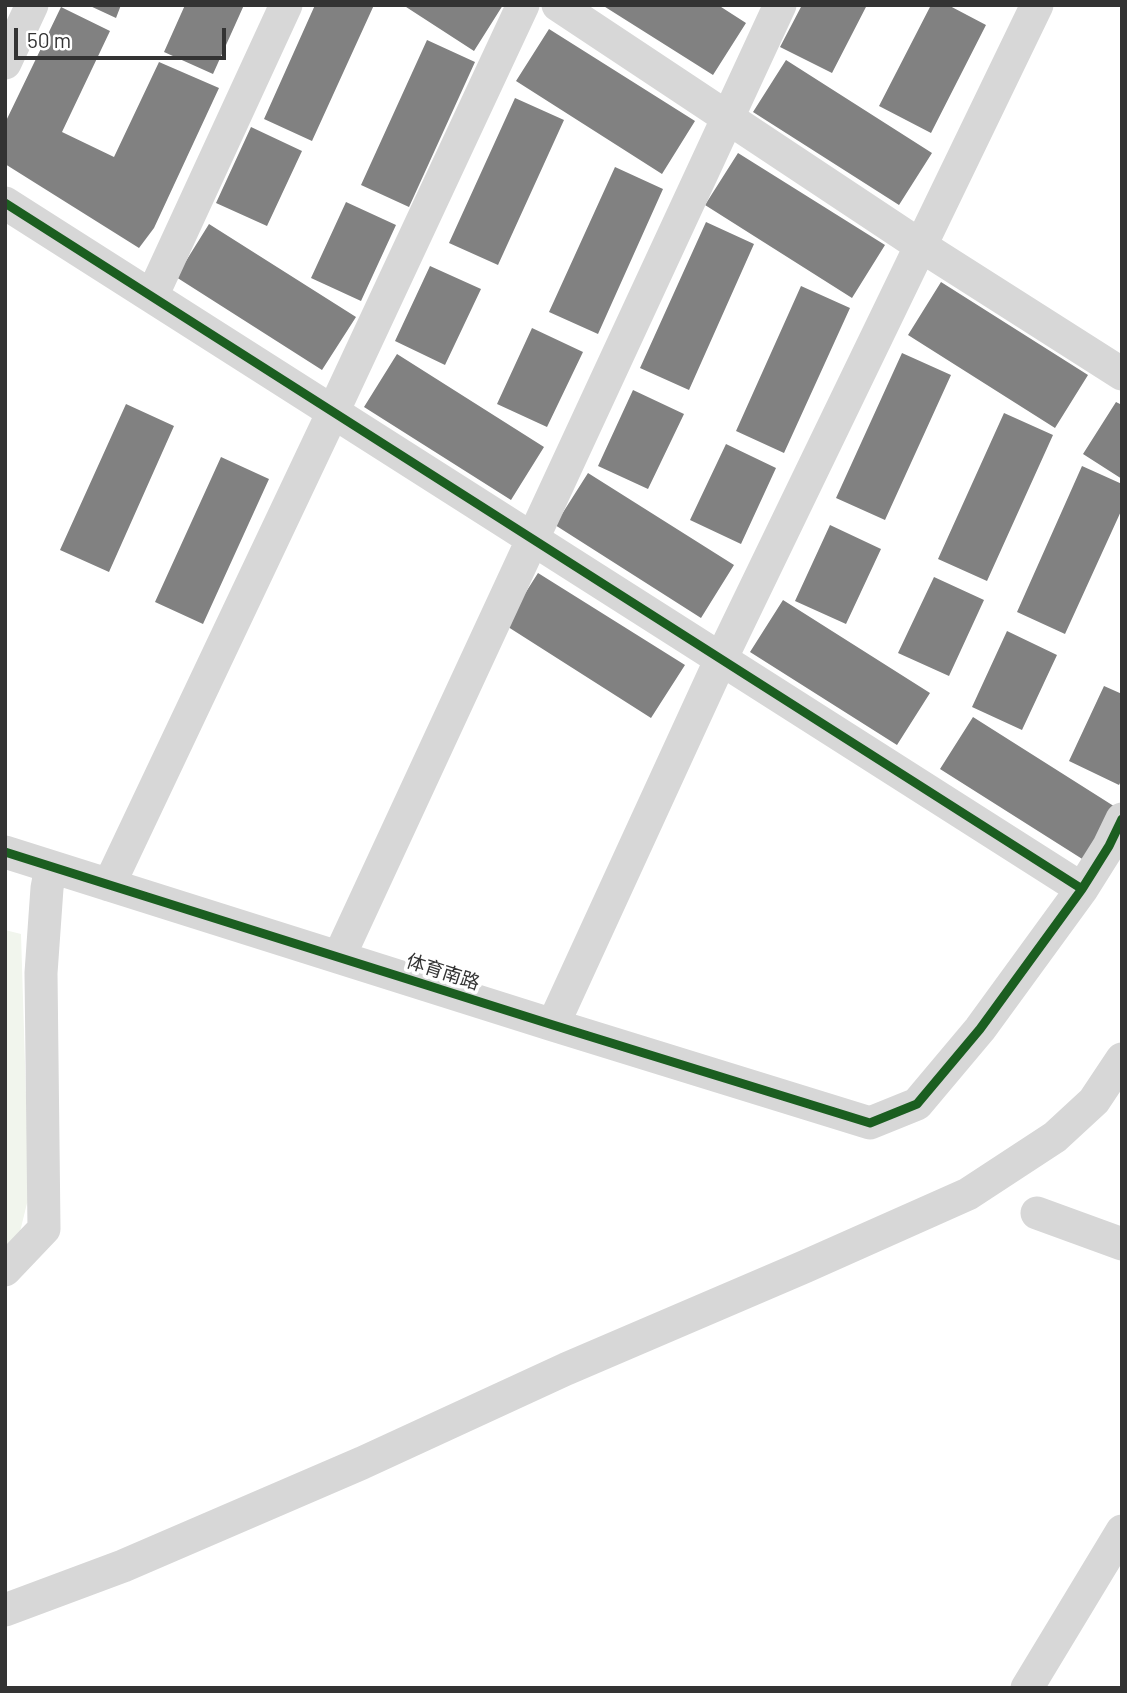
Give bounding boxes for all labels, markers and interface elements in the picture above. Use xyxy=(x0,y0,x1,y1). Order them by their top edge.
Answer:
scale bar xyxy=(18,14,229,58)
text: 50 m xyxy=(27,27,71,52)
street label: 体育南路 xyxy=(403,949,483,995)

